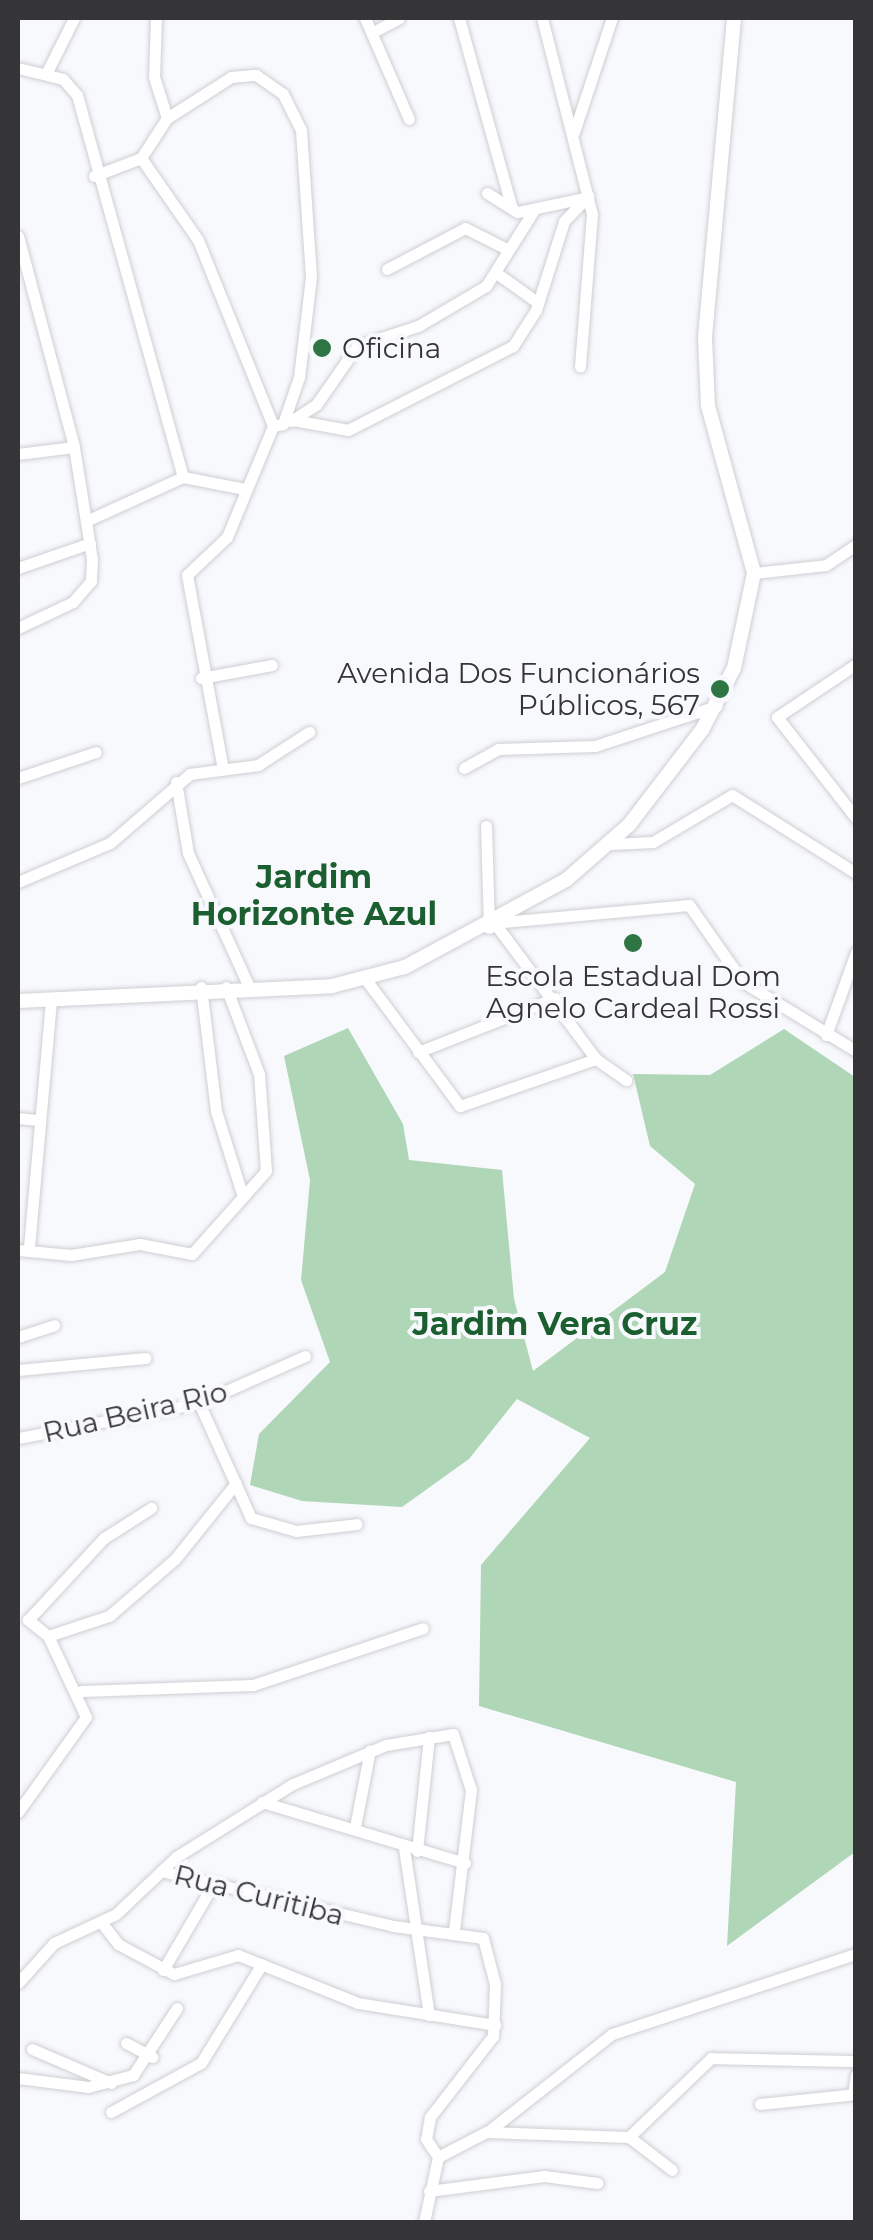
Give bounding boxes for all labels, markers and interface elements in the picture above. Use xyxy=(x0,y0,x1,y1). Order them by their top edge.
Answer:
place label: Oficina xyxy=(342,331,441,365)
marker: Oficina xyxy=(311,337,333,359)
place label: Avenida Dos Funcionários Públicos, 567 xyxy=(337,656,700,722)
marker: Avenida Dos Funcionários Públicos, 567 xyxy=(709,678,731,700)
district label: Jardim Horizonte Azul xyxy=(191,859,437,934)
marker: Escola Estadual Dom Agnelo Cardeal Rossi xyxy=(622,932,644,954)
place label: Escola Estadual Dom Agnelo Cardeal Rossi xyxy=(485,959,781,1025)
district label: Jardim Vera Cruz xyxy=(413,1305,697,1343)
street label: Rua Beira Rio xyxy=(40,1375,230,1449)
street label: Rua Curitiba xyxy=(171,1858,347,1932)

